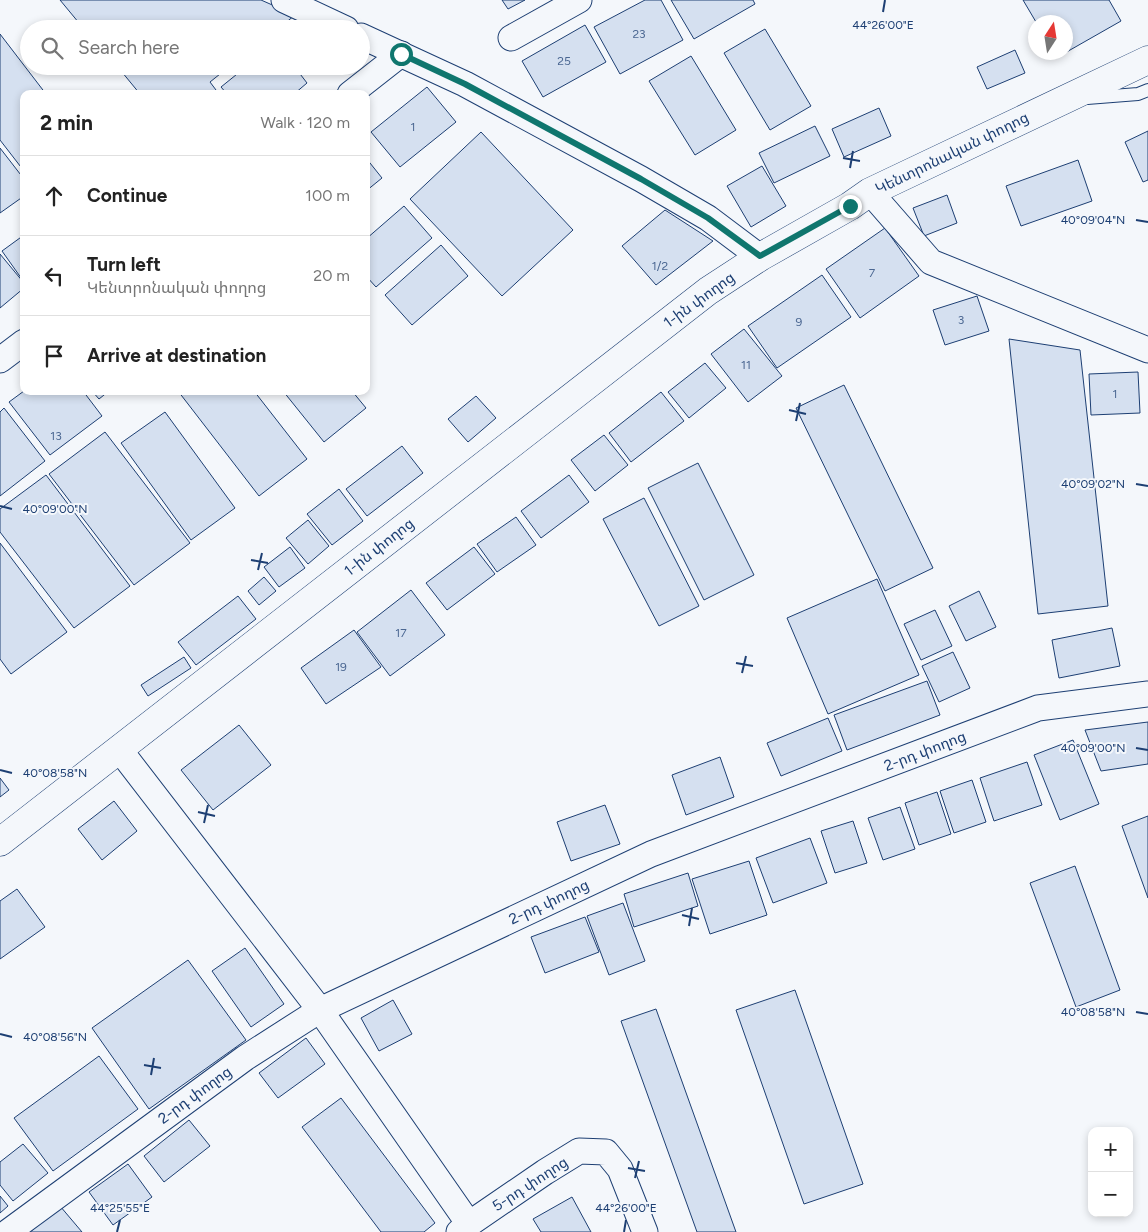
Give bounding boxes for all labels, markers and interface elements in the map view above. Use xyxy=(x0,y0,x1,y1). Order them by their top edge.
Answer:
north arrow xyxy=(1028,15,1073,60)
text: 44°26'00"E xyxy=(852,18,914,32)
search box xyxy=(20,20,370,75)
house number: 23 xyxy=(632,27,646,41)
icon: search xyxy=(38,34,66,62)
text: Search here xyxy=(78,36,180,59)
route start xyxy=(390,43,413,66)
house number: 25 xyxy=(557,54,571,68)
street label: Կենտրոնական փողոց xyxy=(872,108,1032,198)
text: 2 min xyxy=(40,110,93,135)
text: Walk · 120 m xyxy=(261,113,350,132)
house number: 1 xyxy=(411,120,415,134)
icon: ahead xyxy=(40,182,68,210)
text: Continue xyxy=(87,184,167,207)
text: 100 m xyxy=(305,186,350,205)
route end xyxy=(839,195,862,218)
text: 40°09'04"N xyxy=(1061,213,1125,227)
text: Turn left xyxy=(87,253,161,276)
house number: 1/2 xyxy=(652,259,668,273)
icon: left xyxy=(40,262,68,290)
text: 20 m xyxy=(313,266,350,285)
house number: 7 xyxy=(869,266,876,280)
street label: 1-ին փողոց xyxy=(660,268,738,332)
text: Կենտրոնական փողոց xyxy=(87,278,266,297)
house number: 3 xyxy=(958,313,964,327)
house number: 9 xyxy=(796,315,803,329)
icon: arrive xyxy=(40,342,68,370)
text: Arrive at destination xyxy=(87,344,266,367)
house number: 11 xyxy=(741,358,751,372)
house number: 1 xyxy=(1113,387,1117,401)
house number: 13 xyxy=(50,429,62,443)
text: 40°09'02"N xyxy=(1061,477,1125,491)
text: 40°09'00"N xyxy=(23,502,87,516)
street label: 1-ին փողոց xyxy=(341,514,417,580)
house number: 17 xyxy=(395,626,407,640)
house number: 19 xyxy=(335,660,347,674)
street label: 2-րդ փողոց xyxy=(881,727,969,775)
text: 40°09'00"N xyxy=(1061,741,1125,755)
text: 40°08'58"N xyxy=(23,766,87,780)
street label: 2-րդ փողոց xyxy=(506,876,592,928)
text: 40°08'58"N xyxy=(1061,1005,1125,1019)
text: 40°08'56"N xyxy=(23,1030,87,1044)
street label: 2-րդ փողոց xyxy=(155,1062,235,1128)
map controls xyxy=(1088,1127,1133,1217)
button: + xyxy=(1088,1127,1133,1172)
street label: 5-րդ փողոց xyxy=(489,1153,571,1215)
button: − xyxy=(1088,1172,1133,1217)
text: 44°25'55"E xyxy=(90,1201,150,1215)
text: 44°26'00"E xyxy=(595,1201,657,1215)

